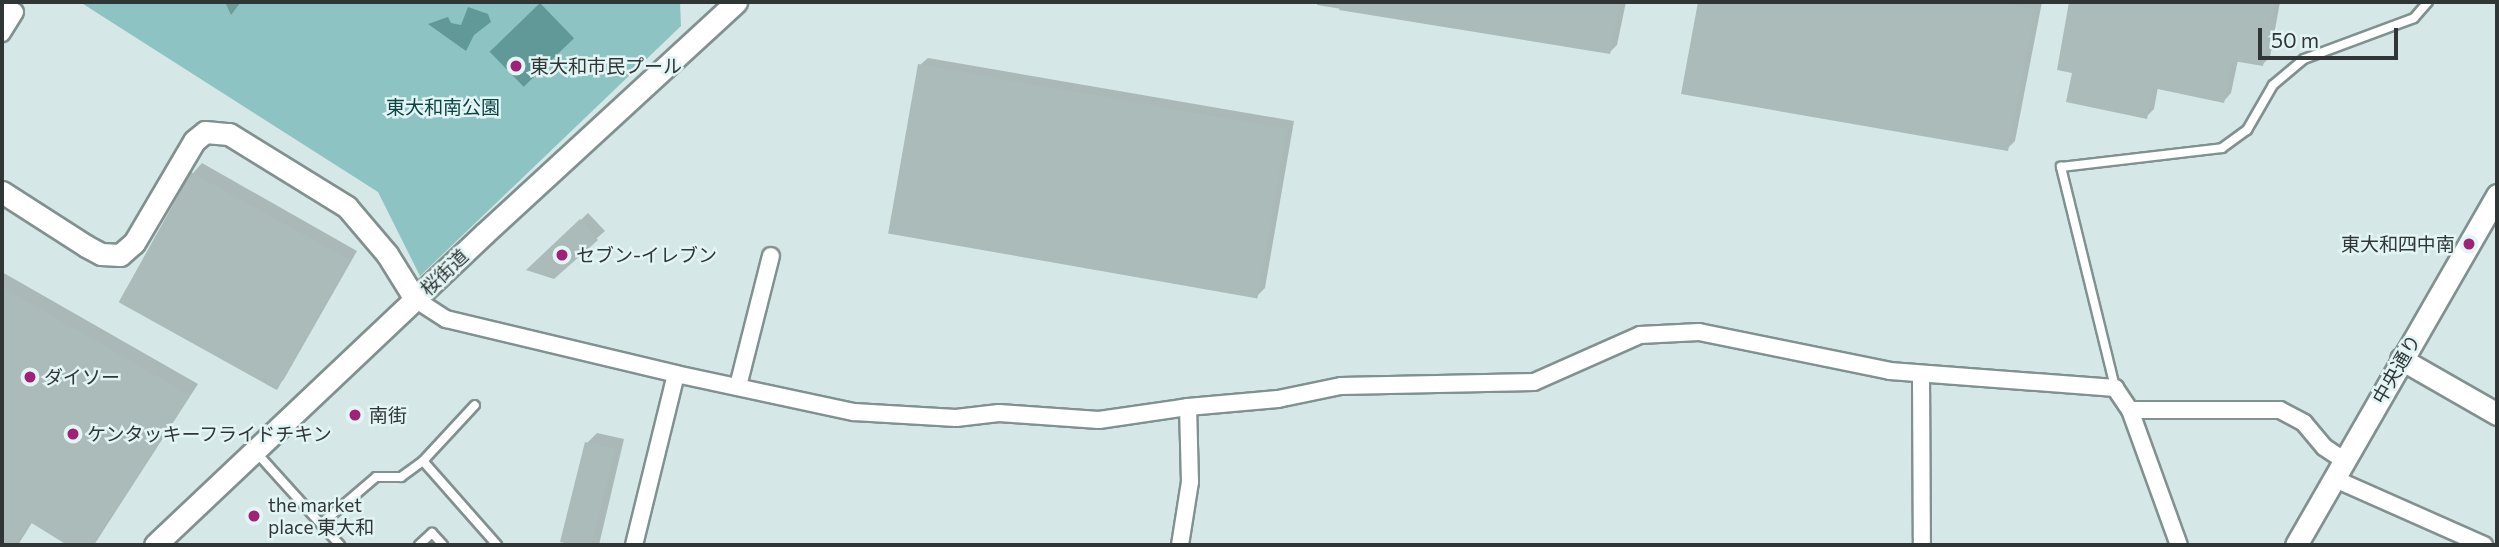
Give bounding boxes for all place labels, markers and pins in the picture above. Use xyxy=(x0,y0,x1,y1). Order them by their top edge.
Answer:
place label: 東大和市民プール xyxy=(530,55,682,77)
marker: 東大和市民プール xyxy=(508,58,524,74)
place label: 東大和四中南 xyxy=(2341,233,2455,255)
marker: 東大和四中南 xyxy=(2461,236,2477,252)
place label: セブン-イレブン xyxy=(576,244,717,266)
marker: セブン-イレブン xyxy=(554,247,570,263)
place label: ダイソー xyxy=(44,366,120,388)
marker: ダイソー xyxy=(22,369,38,385)
place label: 南街 xyxy=(369,404,407,426)
marker: 南街 xyxy=(347,407,363,423)
place label: ケンタッキーフライドチキン xyxy=(87,423,334,445)
marker: ケンタッキーフライドチキン xyxy=(65,426,81,442)
place label: the market place 東大和 xyxy=(268,494,374,538)
marker: the market place 東大和 xyxy=(246,508,262,524)

